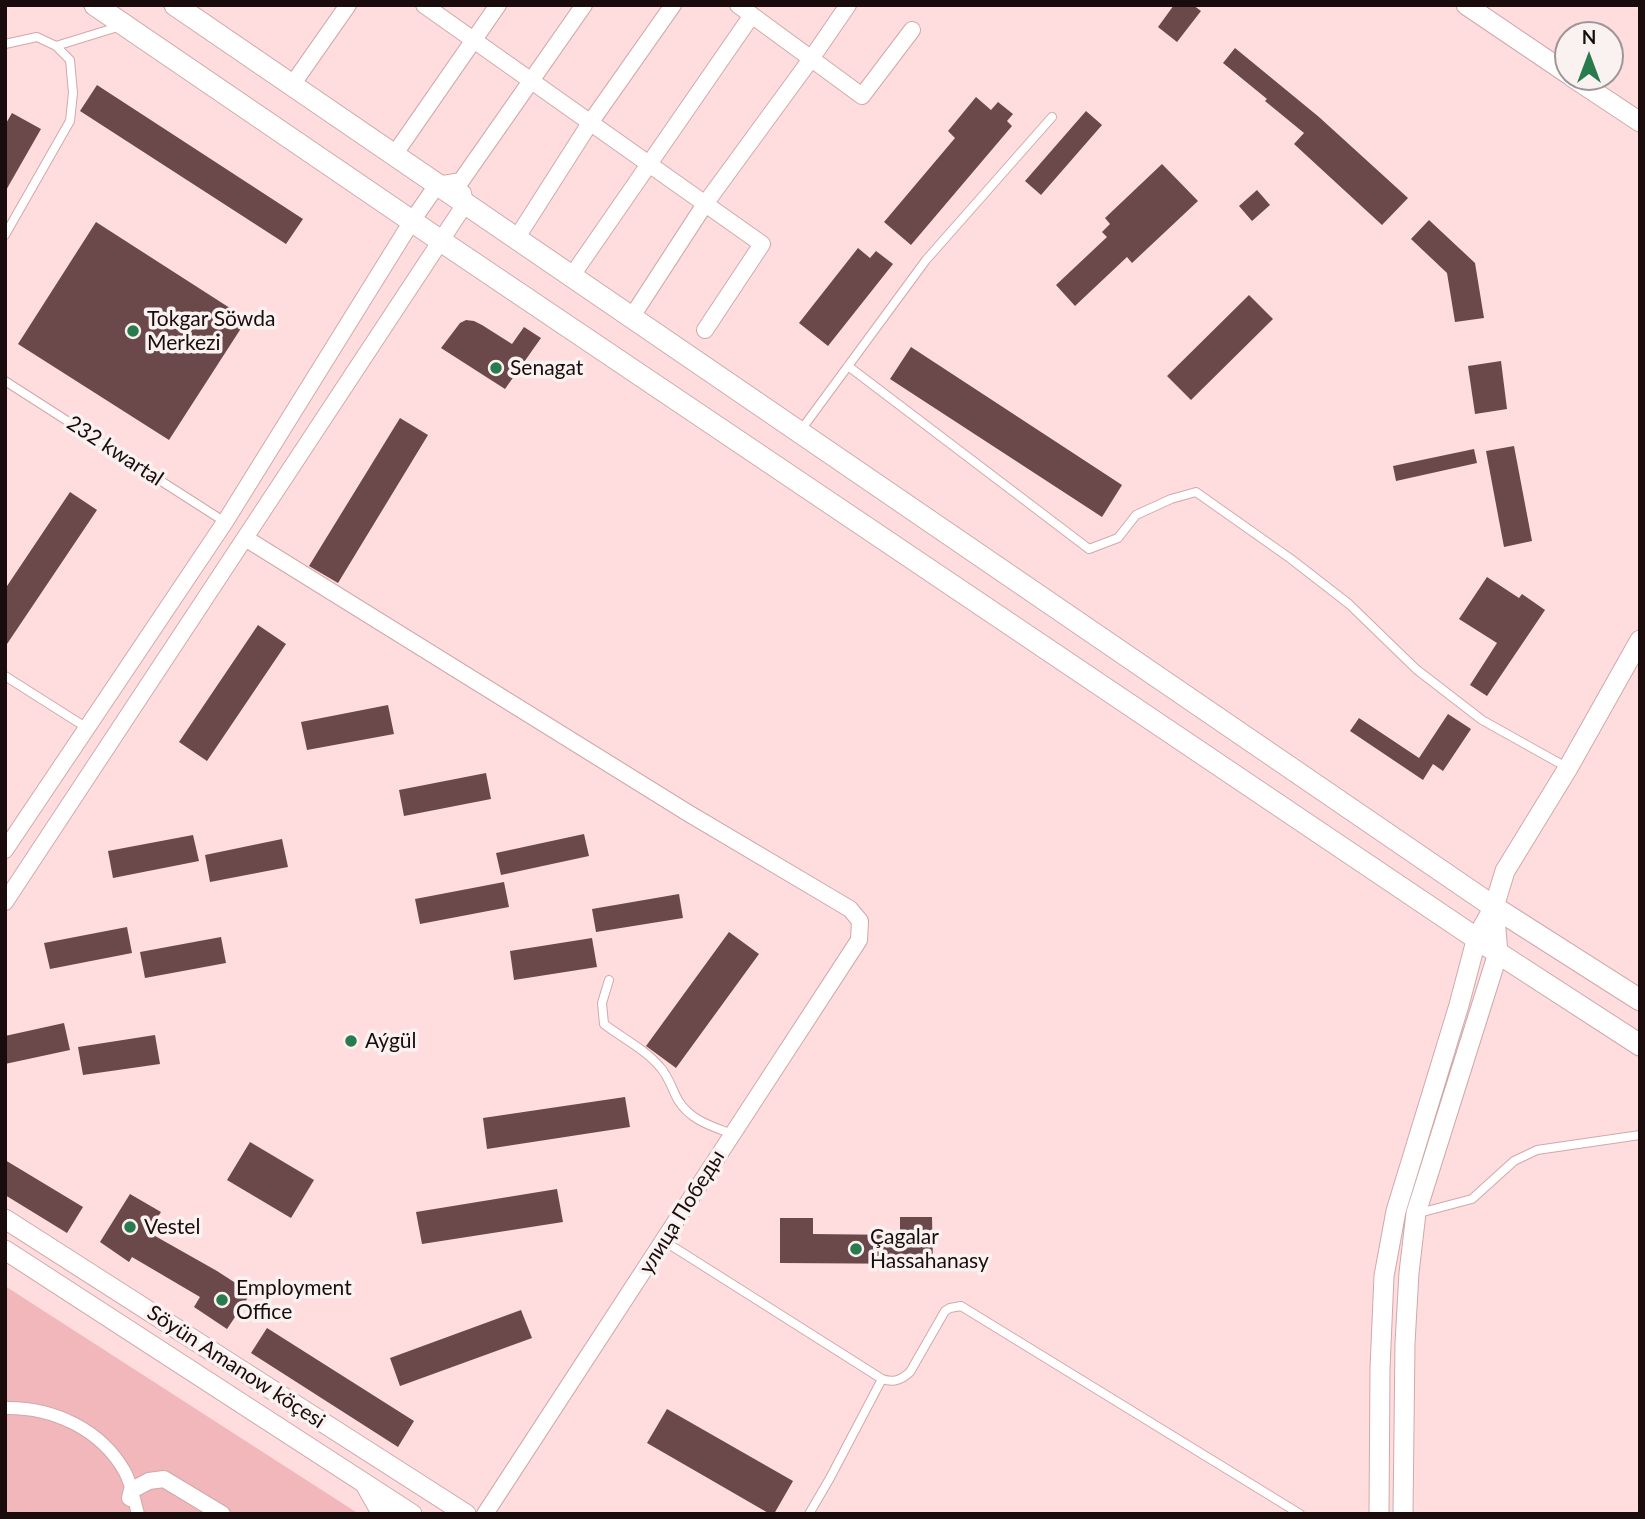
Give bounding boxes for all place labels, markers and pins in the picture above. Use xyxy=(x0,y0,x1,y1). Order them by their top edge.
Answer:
place label: Tokgar Söwda Merkezi xyxy=(147,306,275,356)
marker: Tokgar Söwda Merkezi xyxy=(125,323,141,339)
place label: Senagat xyxy=(510,355,583,381)
marker: Senagat xyxy=(488,360,504,376)
place label: Aýgül xyxy=(365,1028,417,1054)
marker: Aýgül xyxy=(343,1033,359,1049)
place label: Vestel xyxy=(144,1214,200,1240)
marker: Vestel xyxy=(122,1219,138,1235)
place label: Çagalar Hassahanasy xyxy=(870,1224,989,1274)
marker: Çagalar Hassahanasy xyxy=(848,1241,864,1257)
place label: Employment Office xyxy=(236,1275,352,1325)
marker: Employment Office xyxy=(214,1292,230,1308)

